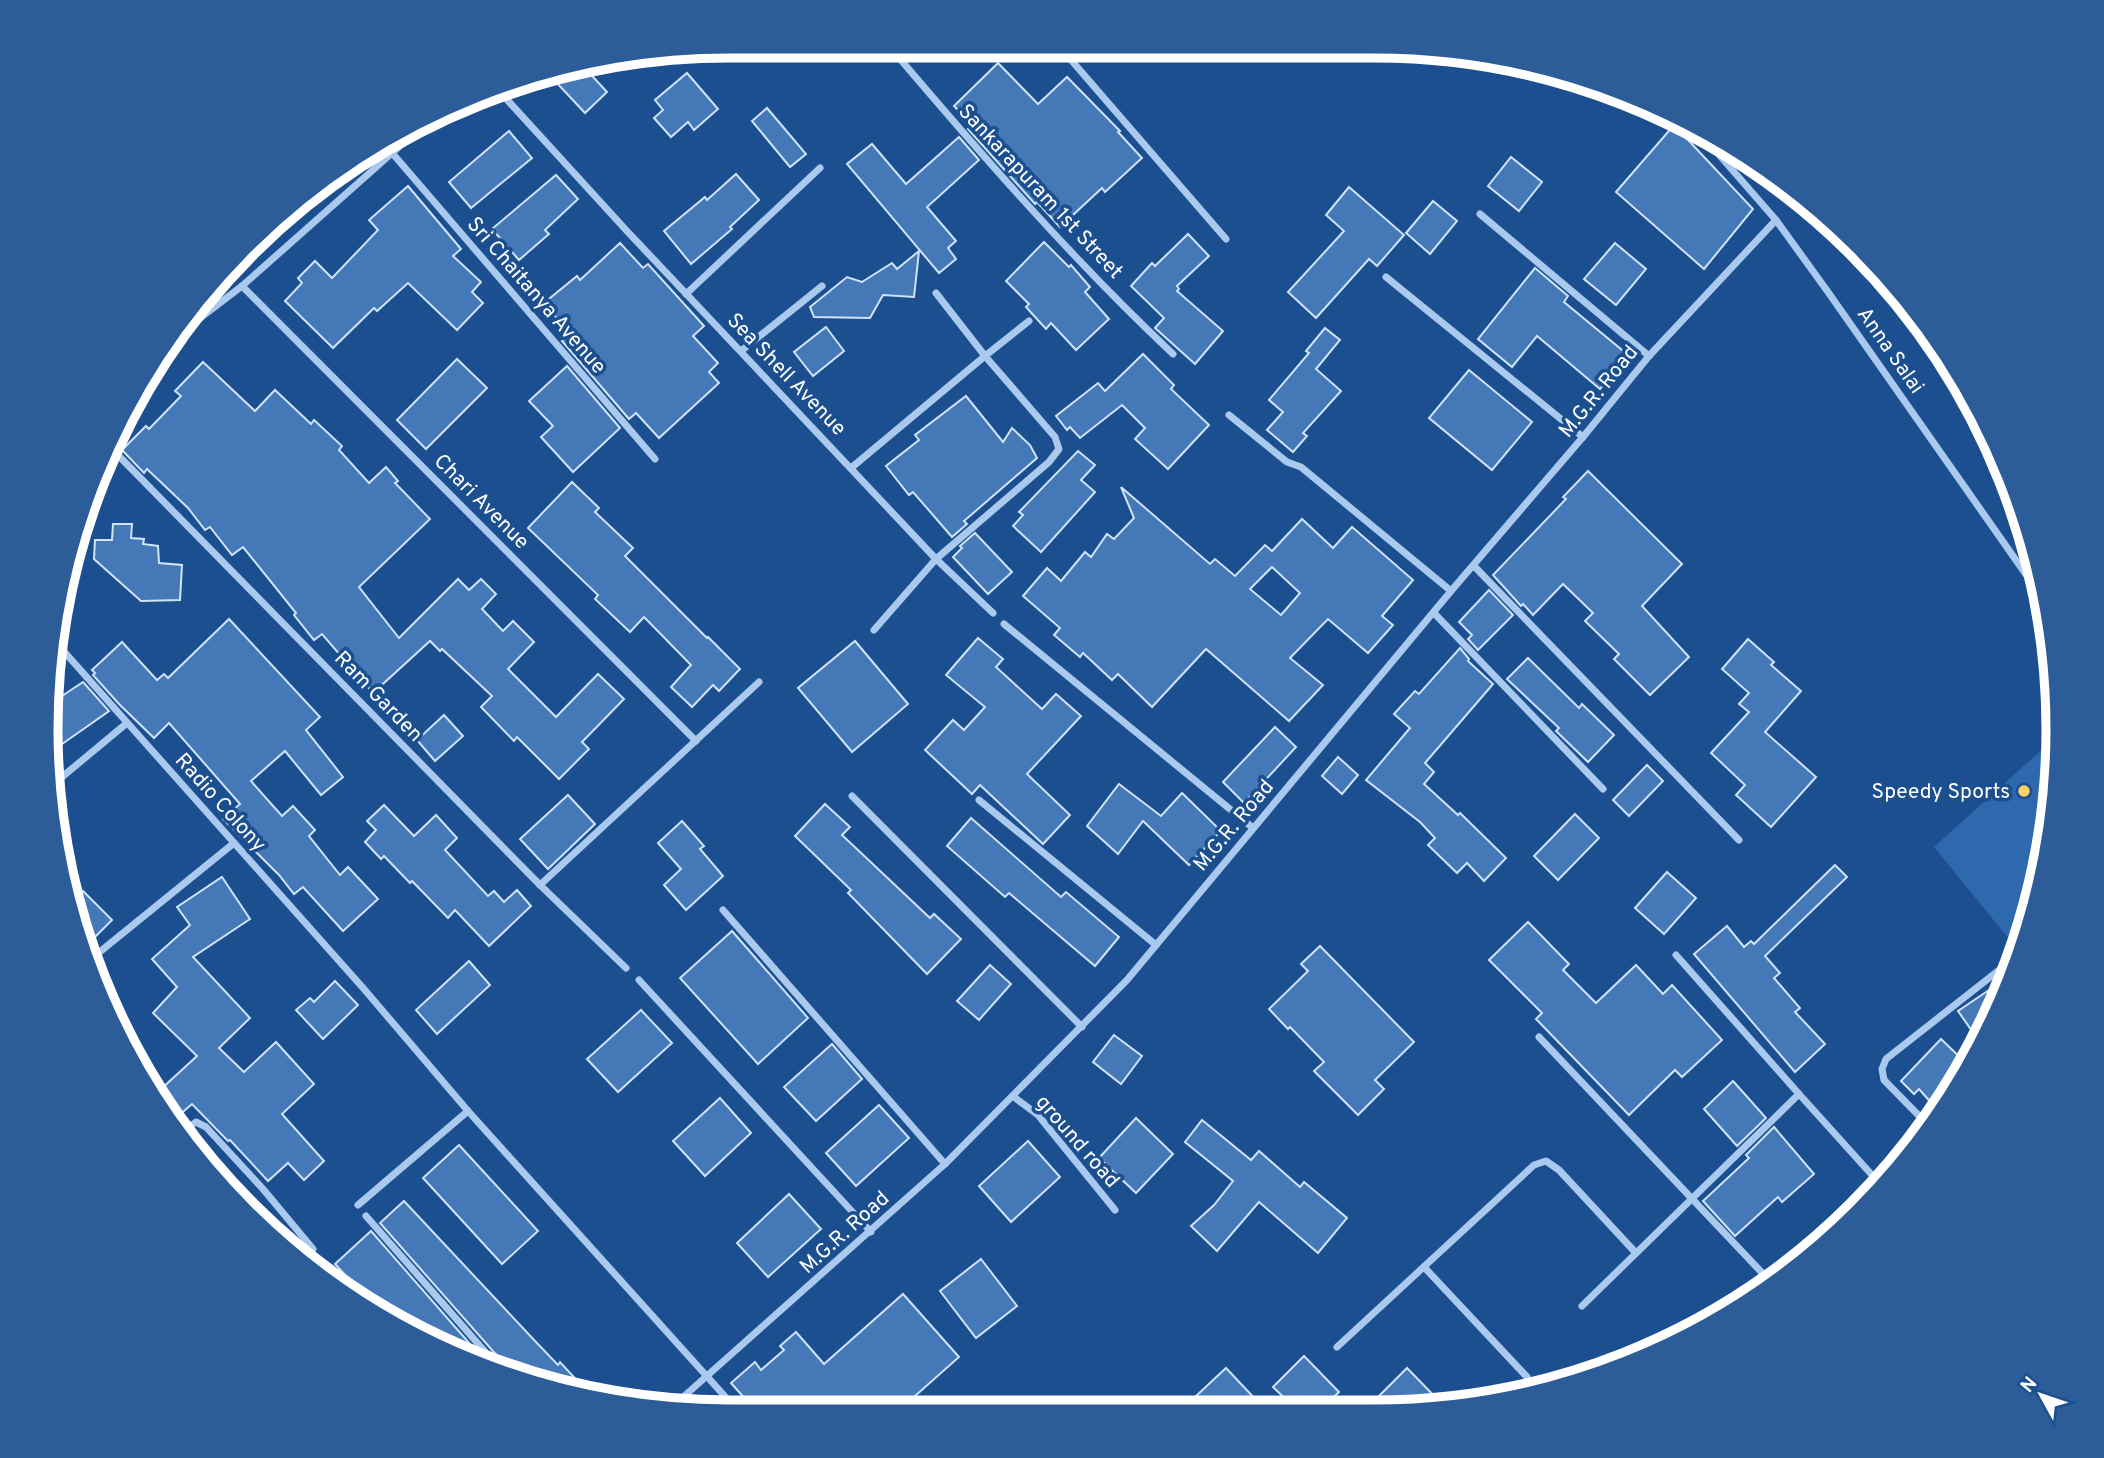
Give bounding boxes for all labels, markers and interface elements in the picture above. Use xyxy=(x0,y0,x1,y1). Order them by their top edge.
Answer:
street label: Sankarapuram 1st Street xyxy=(952,99,1128,285)
street label: Sri Chaitanya Avenue xyxy=(460,212,612,380)
street label: Anna Salai xyxy=(1850,302,1929,399)
street label: Sea Shell Avenue xyxy=(720,308,851,442)
street label: M.G.R. Road xyxy=(1554,340,1645,444)
street label: Chari Avenue xyxy=(427,448,535,556)
street label: Ram Garden xyxy=(328,646,428,748)
street label: Radio Colony xyxy=(168,748,272,858)
street label: M.G.R. Road xyxy=(1188,774,1280,877)
place label: Speedy Sports xyxy=(1872,779,2010,806)
marker: Speedy Sports xyxy=(2016,783,2032,799)
street label: ground road xyxy=(1029,1090,1125,1194)
street label: M.G.R. Road xyxy=(794,1186,896,1281)
north arrow xyxy=(2006,1360,2076,1430)
text: N xyxy=(2016,1372,2043,1398)

